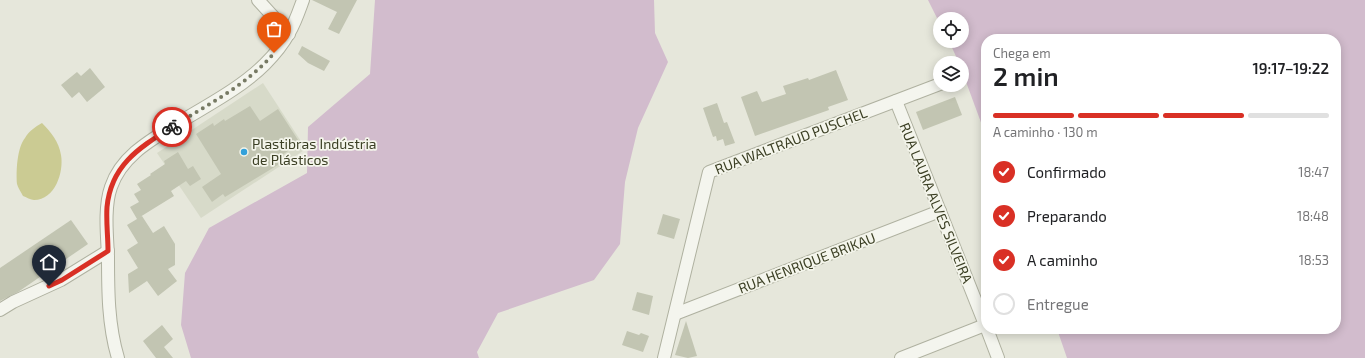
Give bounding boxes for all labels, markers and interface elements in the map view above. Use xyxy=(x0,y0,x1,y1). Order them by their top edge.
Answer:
pin xyxy=(257,12,291,53)
map controls xyxy=(933,12,969,92)
button: locate xyxy=(933,12,969,48)
icon: bag xyxy=(263,18,285,40)
text: Chega em xyxy=(993,45,1051,61)
button: layers xyxy=(933,56,969,92)
text: 19:17–19:22 xyxy=(1252,59,1329,77)
text: 2 min xyxy=(993,60,1059,91)
street label: RUA WALTRAUD PUSCHEL xyxy=(712,104,869,177)
courier xyxy=(152,107,192,147)
icon: bike xyxy=(161,116,183,138)
street label: RUA LAURA ALVES SILVEIRA xyxy=(896,120,977,286)
text: A caminho · 130 m xyxy=(993,124,1098,140)
place label: Plastibras Indústria de Plásticos xyxy=(252,135,377,168)
marker: Plastibras Indústria de Plásticos xyxy=(239,147,249,157)
icon: check xyxy=(993,161,1015,183)
text: Confirmado xyxy=(1027,163,1106,181)
text: 18:47 xyxy=(1298,164,1329,180)
icon: check xyxy=(993,205,1015,227)
text: Preparando xyxy=(1027,207,1107,225)
text: 18:48 xyxy=(1297,208,1329,224)
street label: RUA HENRIQUE BRIKAU xyxy=(736,228,878,297)
pin xyxy=(32,245,66,286)
icon: check xyxy=(993,249,1015,271)
icon: home xyxy=(38,251,60,273)
text: A caminho xyxy=(1027,251,1098,269)
text: 18:53 xyxy=(1299,252,1329,268)
text: Entregue xyxy=(1027,295,1089,313)

